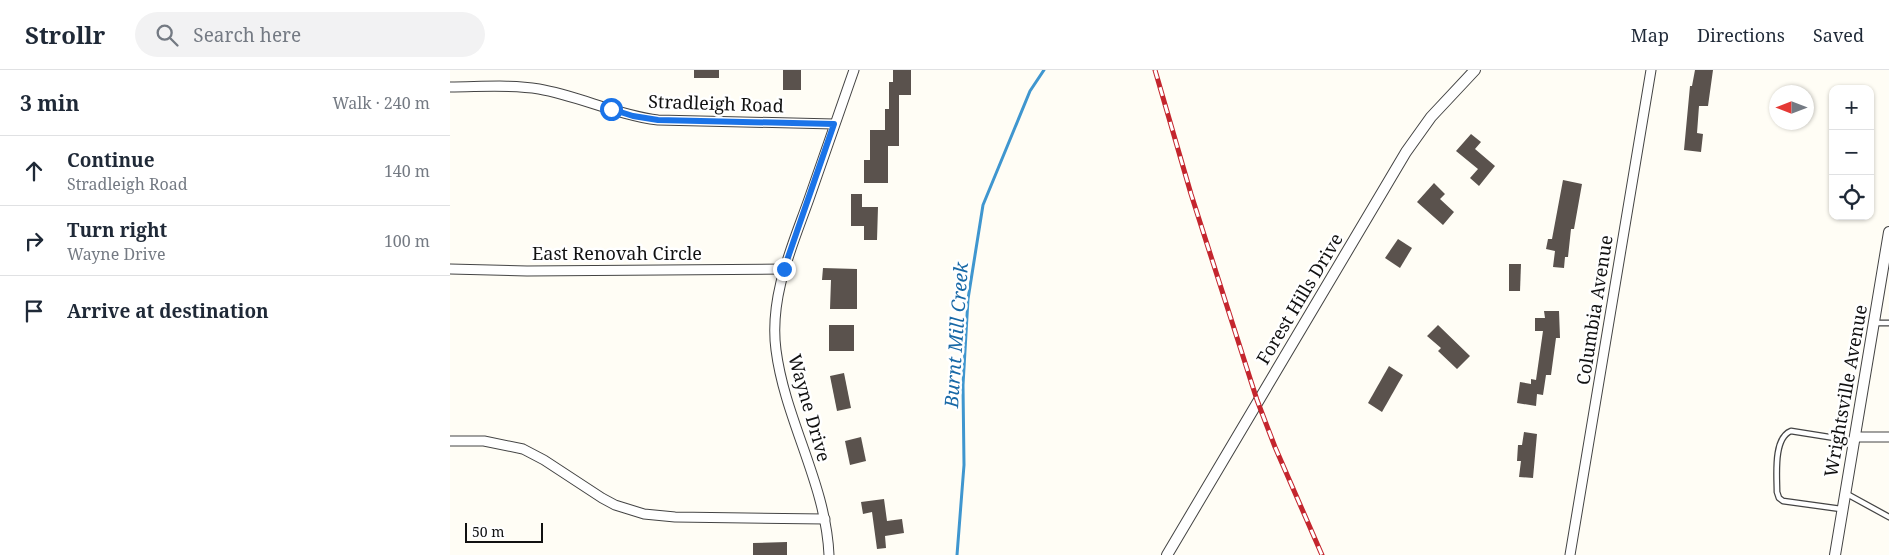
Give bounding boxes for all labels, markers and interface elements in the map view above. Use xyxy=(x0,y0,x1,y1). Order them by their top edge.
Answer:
search box xyxy=(135,12,485,57)
text: Strollr xyxy=(25,18,105,51)
icon: search xyxy=(153,21,181,49)
text: Search here xyxy=(193,22,301,48)
text: Map xyxy=(1631,23,1669,47)
text: Directions xyxy=(1697,23,1785,47)
text: Saved xyxy=(1813,23,1864,47)
north arrow xyxy=(1769,85,1814,130)
map controls xyxy=(1829,85,1874,220)
button: + xyxy=(1829,85,1874,130)
text: 3 min xyxy=(20,89,79,117)
street label: Stradleigh Road xyxy=(648,89,784,117)
text: Walk · 240 m xyxy=(333,92,430,114)
route start xyxy=(600,98,623,121)
button: − xyxy=(1829,130,1874,175)
text: Continue xyxy=(67,147,155,173)
icon: ahead xyxy=(20,157,48,185)
text: 140 m xyxy=(384,160,430,182)
text: Stradleigh Road xyxy=(67,173,188,195)
button: locate xyxy=(1829,175,1874,220)
text: Turn right xyxy=(67,217,167,243)
icon: right xyxy=(20,227,48,255)
street label: Forest Hills Drive xyxy=(1251,228,1348,368)
text: 100 m xyxy=(384,230,430,252)
street label: Columbia Avenue xyxy=(1570,233,1618,386)
street label: East Renovah Circle xyxy=(532,241,702,265)
text: Wayne Drive xyxy=(67,243,166,265)
route end xyxy=(773,258,796,281)
water label: Burnt Mill Creek xyxy=(938,260,974,410)
icon: arrive xyxy=(20,297,48,325)
text: Arrive at destination xyxy=(67,298,269,324)
street label: Wrightsville Avenue xyxy=(1818,303,1872,479)
street label: Wayne Drive xyxy=(783,351,837,464)
scale bar xyxy=(465,520,542,543)
text: 50 m xyxy=(472,522,505,541)

